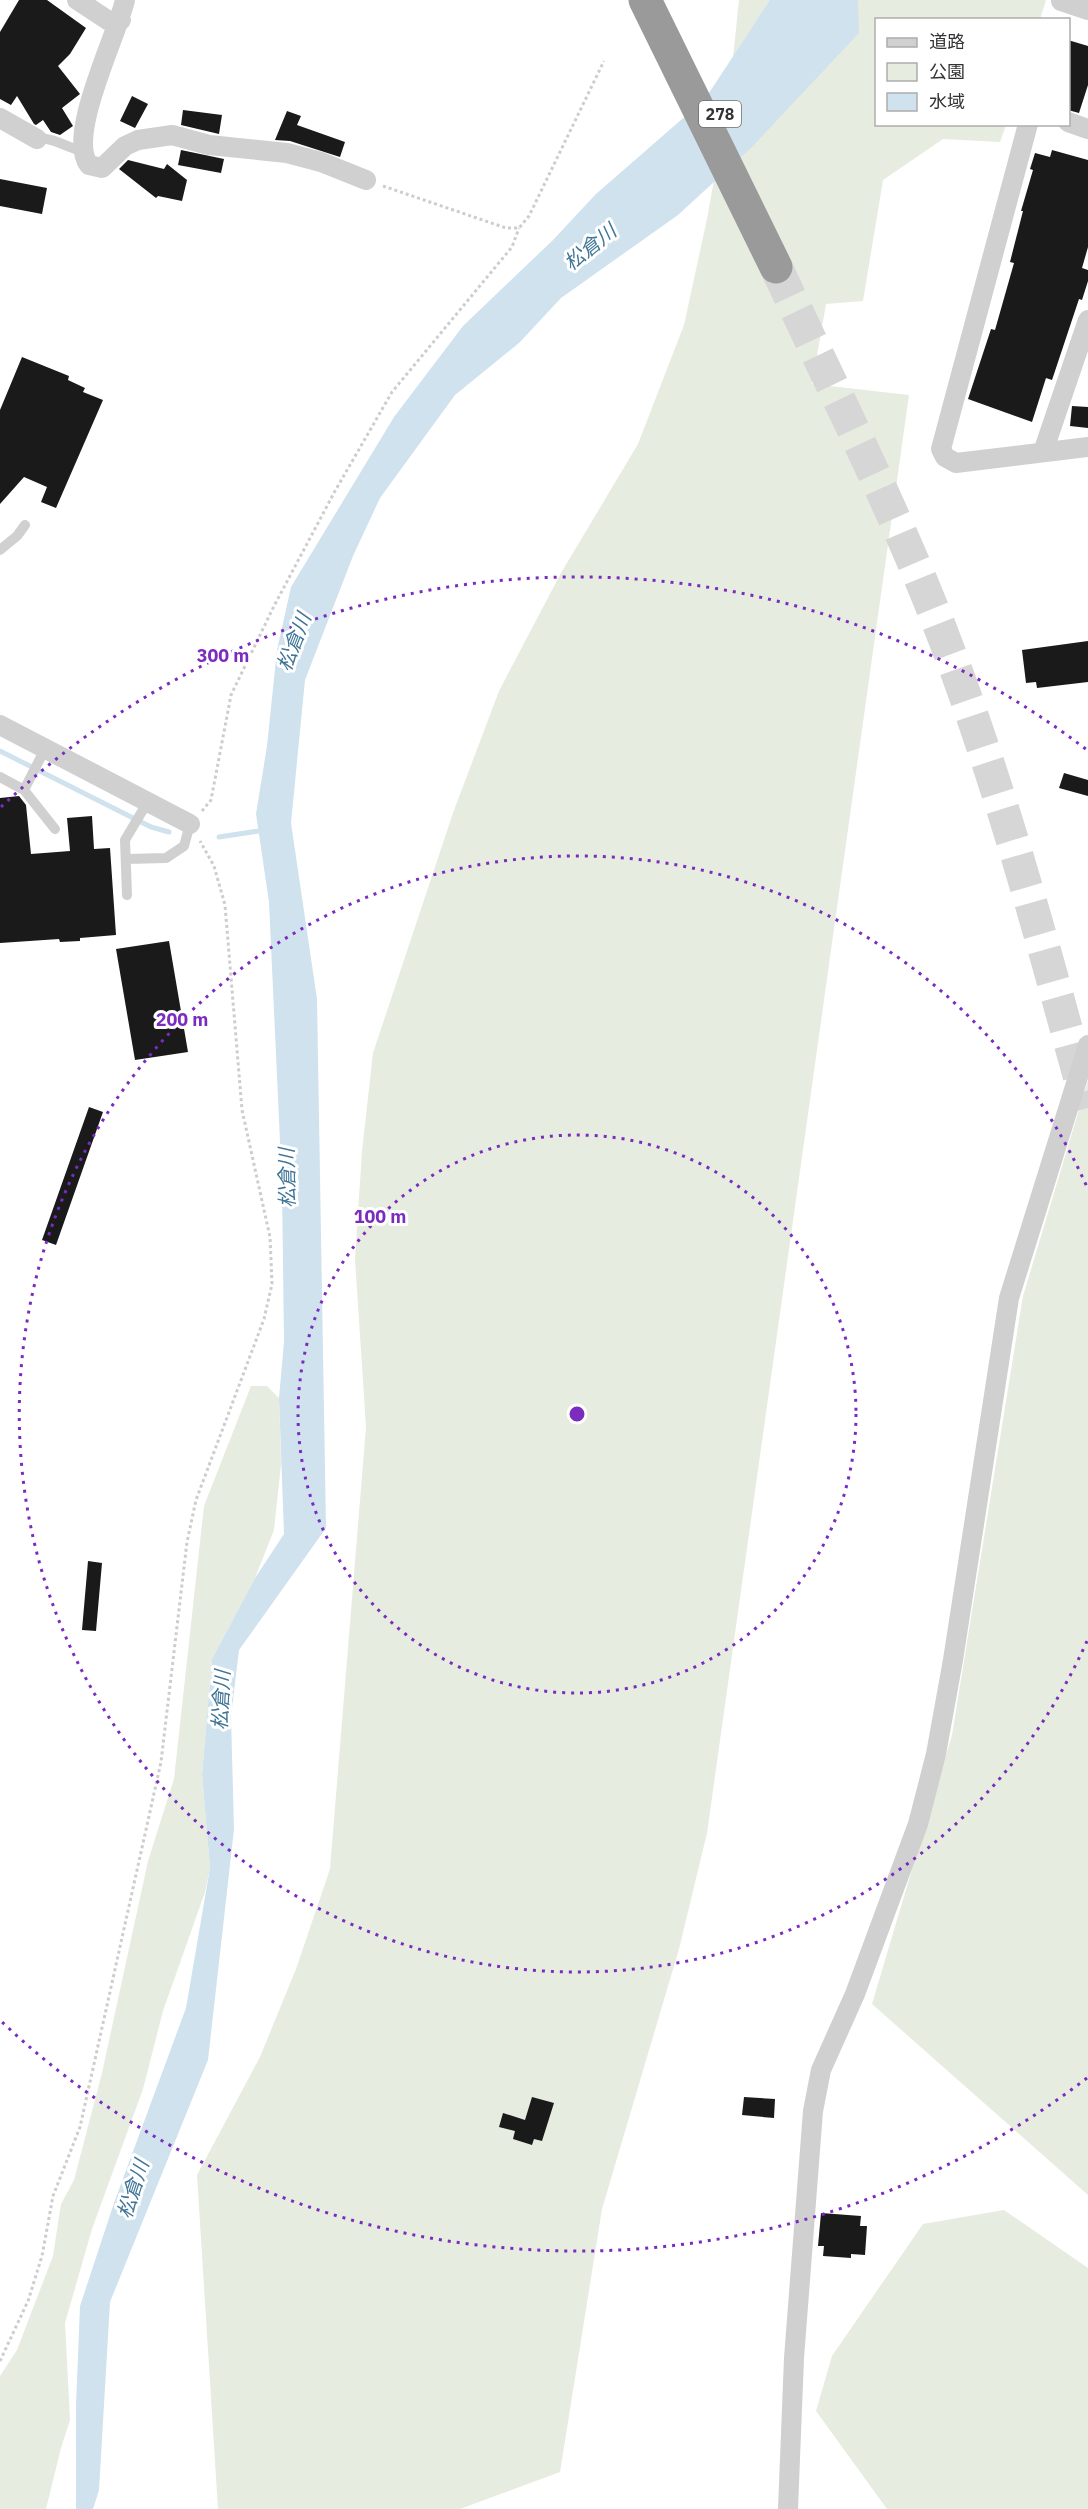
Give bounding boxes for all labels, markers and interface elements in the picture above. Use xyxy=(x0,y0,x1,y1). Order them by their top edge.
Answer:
legend xyxy=(875,18,1070,126)
text: 道路 xyxy=(929,30,965,53)
text: 公園 xyxy=(929,60,965,83)
text: 水域 xyxy=(929,90,965,113)
road number: 278 xyxy=(699,101,741,127)
water label: 松倉川 xyxy=(558,216,623,276)
water label: 松倉川 xyxy=(270,607,318,675)
text: 300 m xyxy=(197,644,249,667)
text: 200 m xyxy=(156,1008,208,1031)
water label: 松倉川 xyxy=(272,1146,301,1208)
text: 100 m xyxy=(354,1205,406,1228)
centre of rings xyxy=(567,1404,587,1424)
water label: 松倉川 xyxy=(205,1667,236,1731)
water label: 松倉川 xyxy=(110,2154,155,2222)

